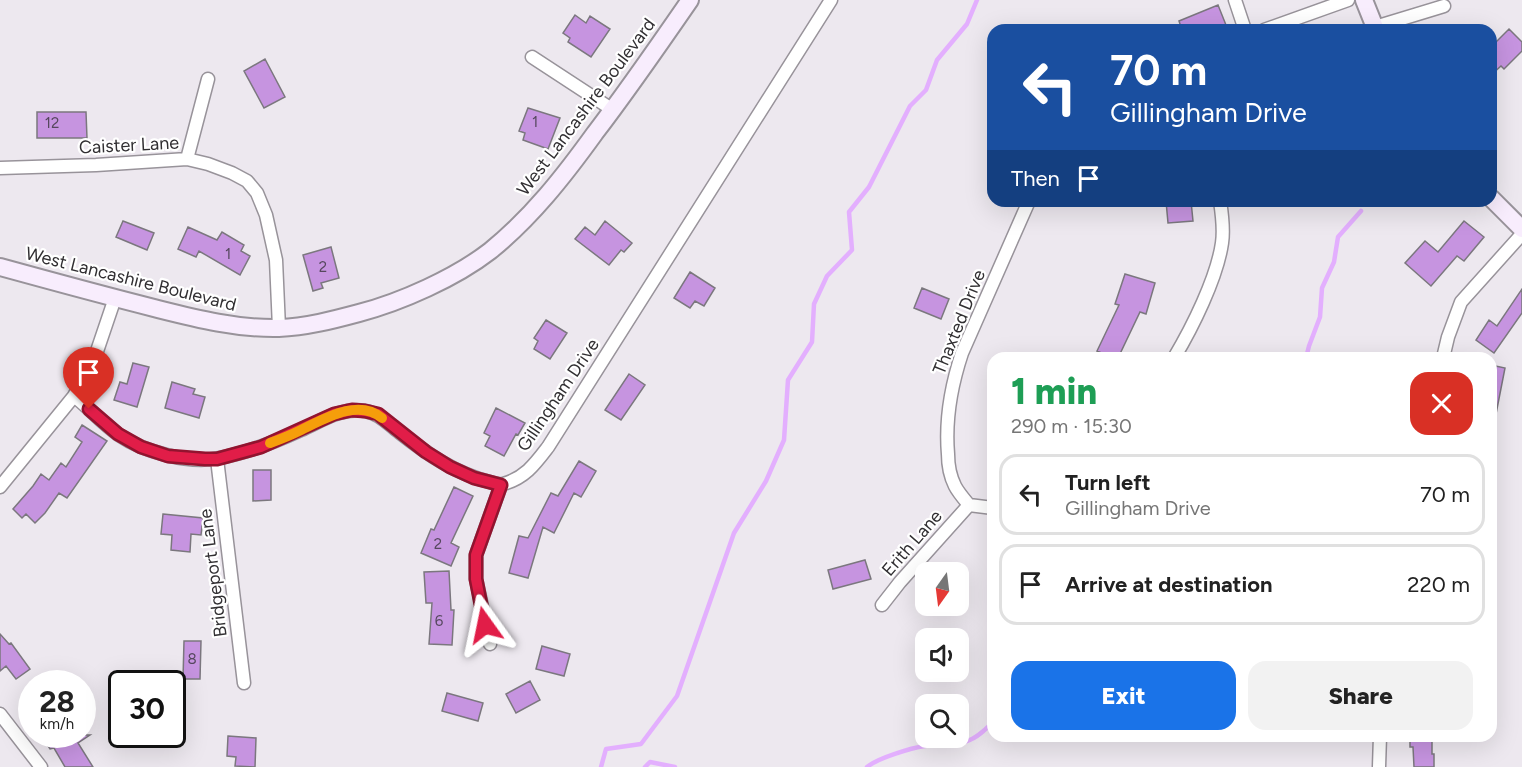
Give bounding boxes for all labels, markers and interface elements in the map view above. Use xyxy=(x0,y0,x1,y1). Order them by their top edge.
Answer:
street label: West Lancashire Boulevard xyxy=(512,14,660,200)
text: 70 m xyxy=(1110,45,1207,96)
icon: left xyxy=(1011,48,1089,126)
text: Gillingham Drive xyxy=(1110,96,1307,129)
house number: 1 xyxy=(532,113,538,131)
house number: 12 xyxy=(45,114,59,132)
street label: Caister Lane xyxy=(78,131,180,159)
icon: arrive xyxy=(1072,162,1105,195)
text: Then xyxy=(1011,165,1060,192)
street label: West Lancashire Boulevard xyxy=(23,242,239,316)
house number: 1 xyxy=(225,245,231,263)
house number: 2 xyxy=(319,258,327,276)
street label: Thaxted Drive xyxy=(928,266,990,378)
street label: Gillingham Drive xyxy=(512,334,604,456)
pin xyxy=(63,347,114,409)
icon: arrive xyxy=(72,356,105,389)
text: 1 min xyxy=(1011,370,1097,413)
button: close xyxy=(1410,372,1473,435)
text: 290 m · 15:30 xyxy=(1011,414,1132,438)
text: Turn left xyxy=(1065,469,1151,496)
icon: left xyxy=(1014,478,1047,511)
text: 70 m xyxy=(1420,481,1470,508)
text: Gillingham Drive xyxy=(1065,496,1211,520)
street label: Erith Lane xyxy=(877,505,947,581)
street label: Bridgeport Lane xyxy=(194,507,232,638)
house number: 2 xyxy=(434,535,442,553)
north arrow xyxy=(915,562,969,616)
map controls xyxy=(915,562,969,748)
icon: arrive xyxy=(1014,568,1047,601)
text: Arrive at destination xyxy=(1065,571,1273,598)
text: 220 m xyxy=(1407,571,1470,598)
position arrow xyxy=(453,593,517,657)
house number: 6 xyxy=(435,612,444,630)
button: sound xyxy=(915,628,969,682)
house number: 8 xyxy=(187,650,197,668)
button: Exit xyxy=(1011,661,1236,730)
button: Share xyxy=(1248,661,1473,730)
speed limit sign: 30 xyxy=(108,670,186,748)
text: 28 xyxy=(39,683,75,720)
button: search xyxy=(915,694,969,748)
text: km/h xyxy=(40,715,74,733)

